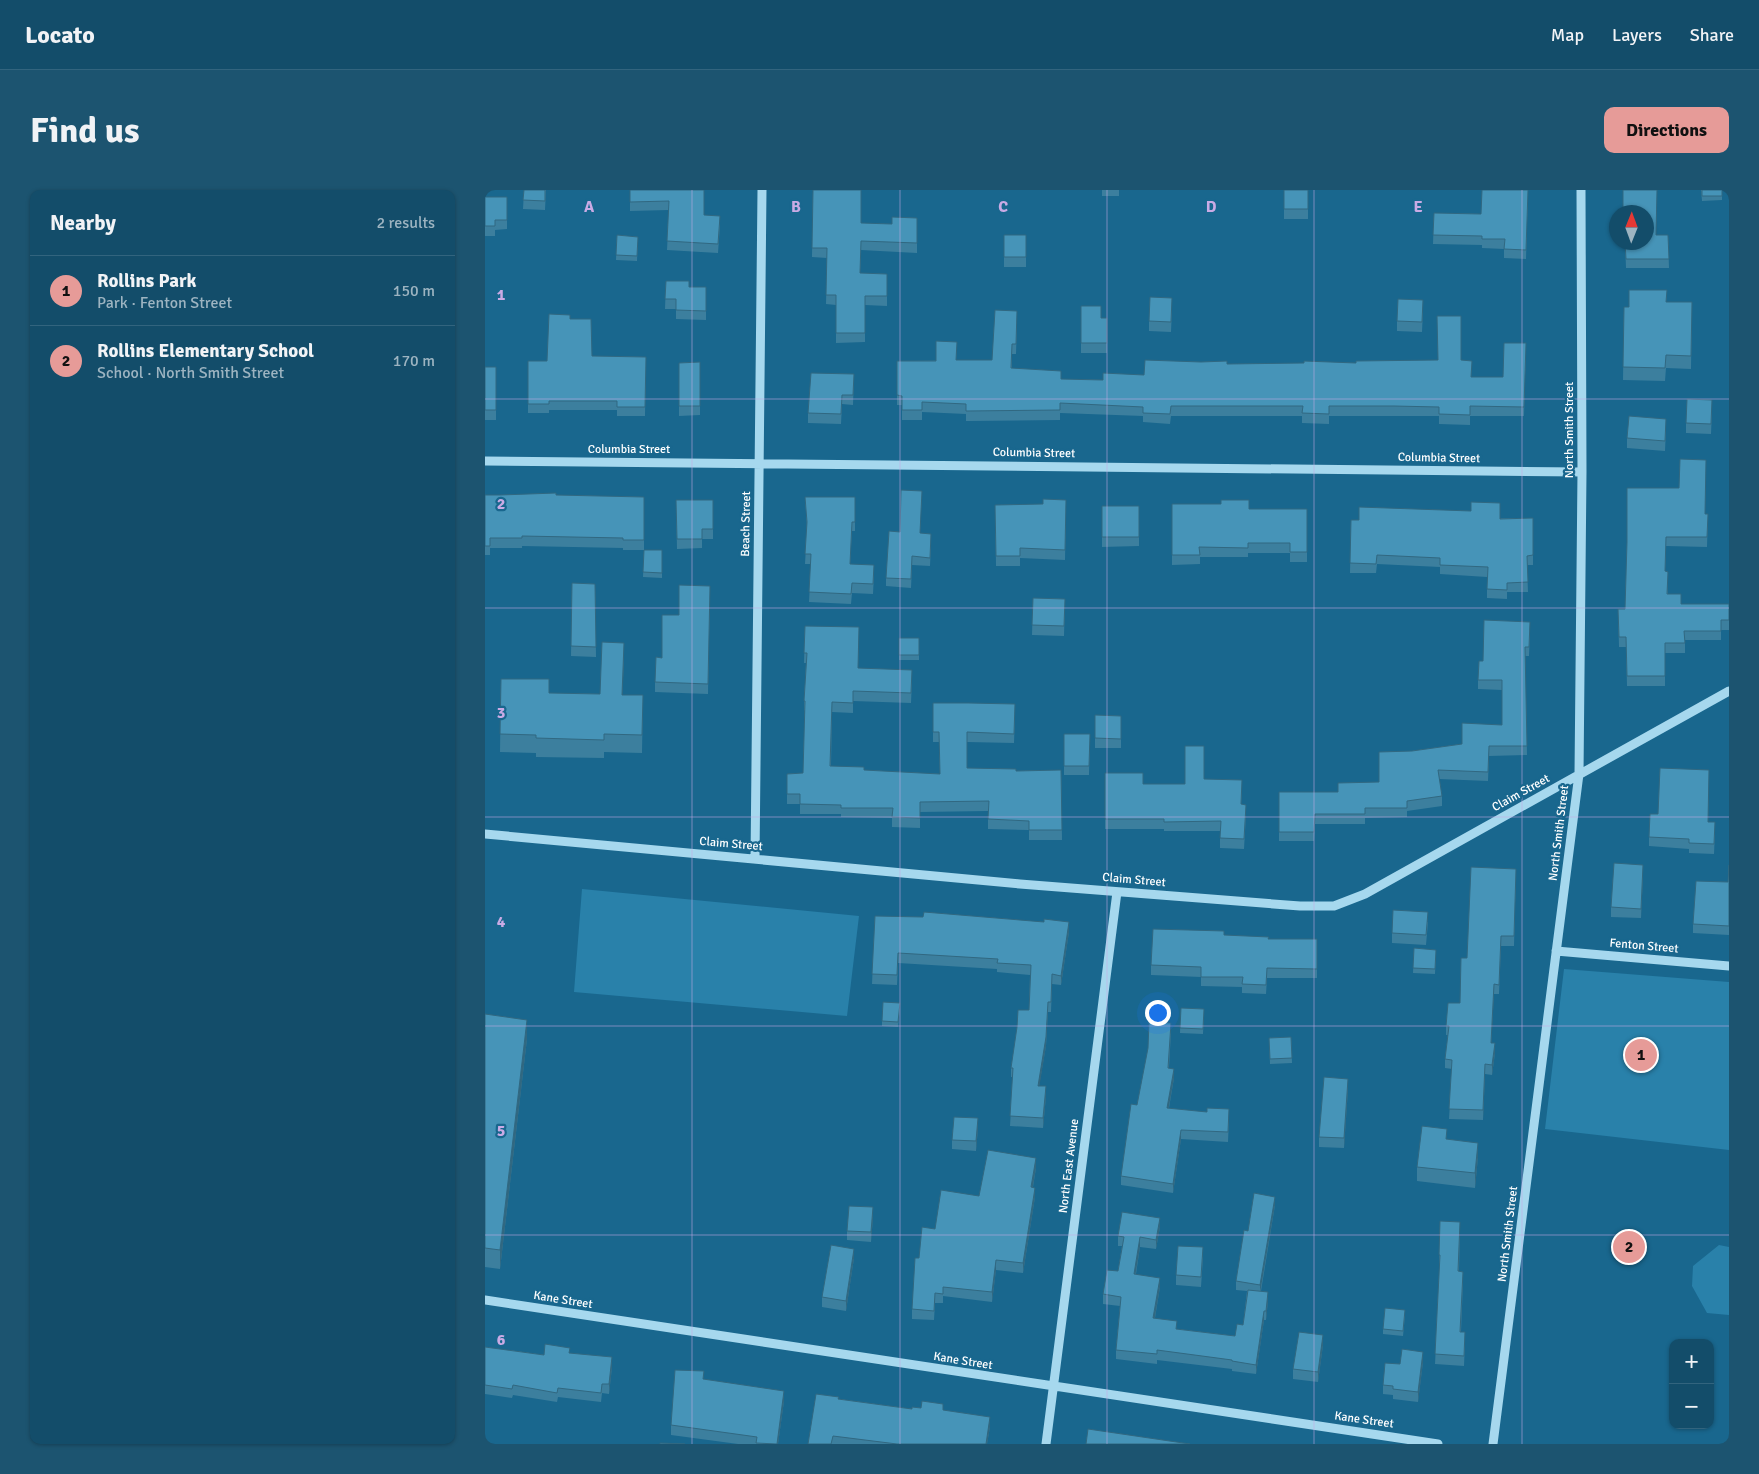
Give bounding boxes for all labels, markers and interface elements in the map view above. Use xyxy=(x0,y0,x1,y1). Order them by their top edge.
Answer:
text: Locato xyxy=(25,20,95,50)
text: Map xyxy=(1551,24,1584,46)
text: Layers xyxy=(1612,24,1662,46)
text: Share xyxy=(1690,24,1734,46)
button: Directions xyxy=(1604,107,1729,153)
text: Find us xyxy=(30,109,140,152)
text: A xyxy=(584,197,595,217)
text: B xyxy=(791,197,801,217)
text: C xyxy=(998,197,1008,217)
text: D xyxy=(1206,197,1217,217)
text: E xyxy=(1413,197,1423,217)
north arrow xyxy=(1609,205,1654,250)
text: Nearby xyxy=(50,210,116,236)
text: 2 results xyxy=(376,213,435,233)
text: Rollins Park xyxy=(97,269,196,293)
text: 1 xyxy=(62,281,70,301)
text: 150 m xyxy=(393,281,435,301)
text: 1 xyxy=(497,285,506,305)
text: Park · Fenton Street xyxy=(97,293,232,313)
text: Rollins Elementary School xyxy=(97,339,314,363)
text: 2 xyxy=(62,351,70,371)
text: 170 m xyxy=(393,351,435,371)
text: School · North Smith Street xyxy=(97,363,284,383)
street label: North Smith Street xyxy=(1562,382,1577,478)
street label: Columbia Street xyxy=(588,442,670,457)
street label: Columbia Street xyxy=(993,445,1075,461)
street label: Columbia Street xyxy=(1398,450,1480,466)
street label: Beach Street xyxy=(738,491,754,557)
text: 2 xyxy=(497,494,505,514)
text: 3 xyxy=(497,703,505,723)
street label: Claim Street xyxy=(1490,771,1552,815)
street label: North Smith Street xyxy=(1546,784,1572,882)
street label: Claim Street xyxy=(699,834,763,854)
street label: Claim Street xyxy=(1102,870,1166,890)
text: 4 xyxy=(497,912,506,932)
street label: Fenton Street xyxy=(1609,936,1679,956)
your location xyxy=(1145,1000,1171,1026)
pin: 1 xyxy=(1625,1036,1657,1074)
street label: North East Avenue xyxy=(1056,1118,1082,1214)
text: 5 xyxy=(497,1121,505,1141)
street label: North Smith Street xyxy=(1495,1185,1521,1283)
pin: 2 xyxy=(1613,1228,1645,1266)
street label: Kane Street xyxy=(532,1288,594,1312)
text: 6 xyxy=(497,1330,506,1350)
map controls xyxy=(1669,1339,1714,1429)
button: + xyxy=(1669,1339,1714,1384)
street label: Kane Street xyxy=(932,1349,994,1373)
button: − xyxy=(1669,1384,1714,1429)
street label: Kane Street xyxy=(1333,1408,1395,1432)

